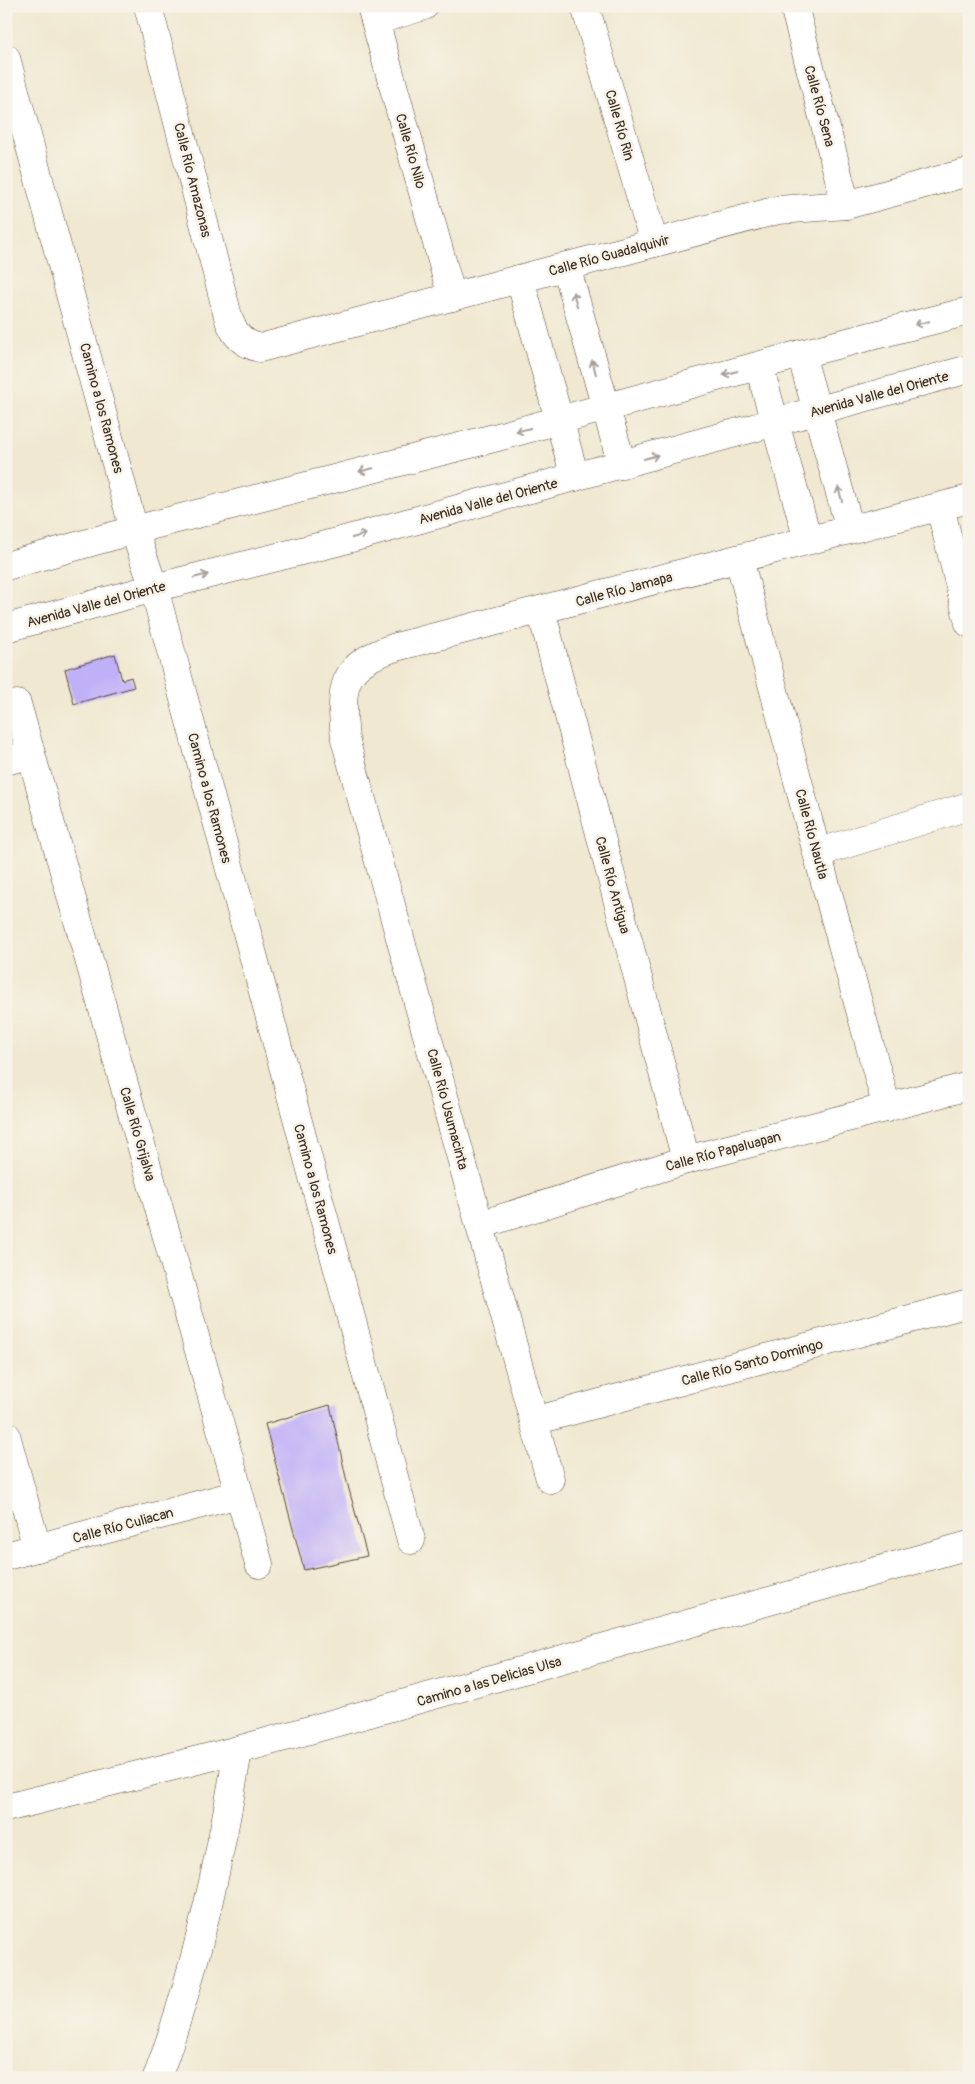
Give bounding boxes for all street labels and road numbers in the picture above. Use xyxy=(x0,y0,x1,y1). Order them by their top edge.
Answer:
street label: Calle Río Sena xyxy=(800,64,839,149)
street label: Calle Río Rin xyxy=(601,88,638,163)
street label: Calle Río Nilo xyxy=(392,112,429,191)
street label: Calle Río Amazonas xyxy=(170,121,215,240)
street label: Calle Río Guadalquivir xyxy=(547,231,671,280)
street label: Camino a los Ramones xyxy=(76,341,127,476)
street label: Avenida Valle del Oriente xyxy=(808,368,951,421)
street label: Avenida Valle del Oriente xyxy=(417,475,560,528)
street label: Calle Río Jamapa xyxy=(574,568,674,611)
street label: Avenida Valle del Oriente xyxy=(25,578,168,631)
street label: Camino a los Ramones xyxy=(184,731,235,866)
street label: Calle Río Nautla xyxy=(791,787,832,881)
street label: Calle Río Antigua xyxy=(591,835,634,936)
street label: Calle Río Usumacinta xyxy=(423,1047,472,1171)
street label: Calle Río Grijalva xyxy=(116,1085,159,1183)
street label: Camino a los Ramones xyxy=(290,1122,341,1257)
street label: Calle Río Papaluapan xyxy=(664,1128,783,1175)
street label: Calle Río Santo Domingo xyxy=(680,1335,825,1390)
street label: Calle Río Culiacan xyxy=(71,1504,175,1547)
street label: Camino a las Delicias Ulsa xyxy=(415,1653,563,1710)

